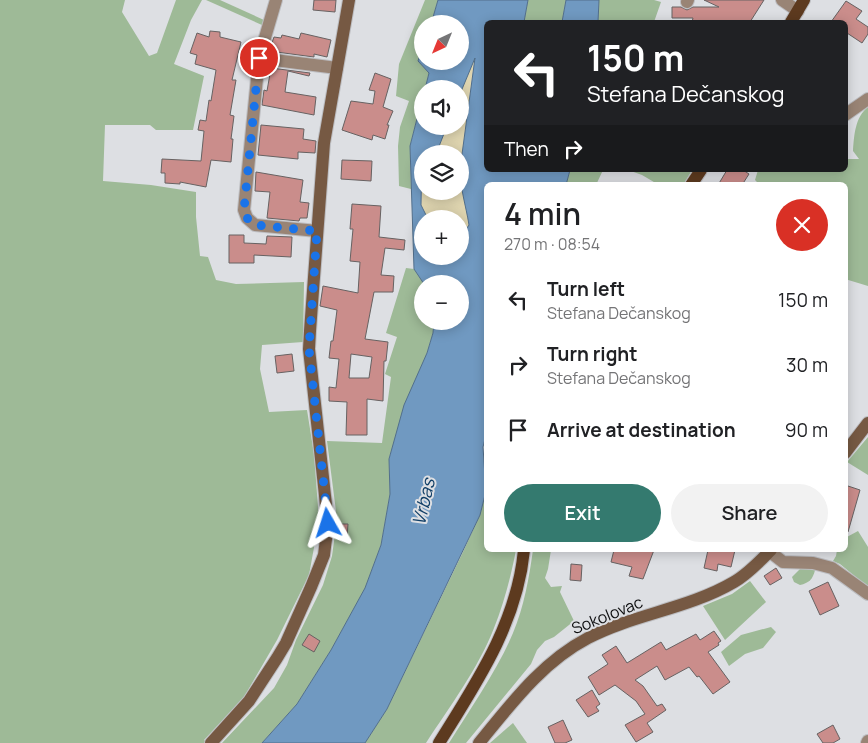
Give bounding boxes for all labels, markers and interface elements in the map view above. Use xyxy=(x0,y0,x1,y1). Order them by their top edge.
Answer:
north arrow xyxy=(414,15,469,70)
map controls xyxy=(414,15,469,330)
text: 150 m xyxy=(587,34,684,82)
pin xyxy=(238,37,280,79)
icon: left xyxy=(504,40,569,105)
icon: arrive xyxy=(245,44,273,72)
text: Stefana Dečanskog xyxy=(587,79,784,109)
button: sound xyxy=(414,80,469,135)
icon: right xyxy=(559,135,587,163)
text: Then xyxy=(504,136,549,162)
button: layers xyxy=(414,145,469,200)
text: 4 min xyxy=(504,193,581,234)
button: close xyxy=(776,199,828,251)
button: + xyxy=(414,210,469,265)
text: 270 m · 08:54 xyxy=(504,233,600,255)
button: − xyxy=(414,275,469,330)
text: Turn left xyxy=(547,276,625,302)
icon: left xyxy=(504,286,532,314)
text: 150 m xyxy=(778,287,828,313)
text: Stefana Dečanskog xyxy=(547,302,691,324)
text: Turn right xyxy=(547,341,637,367)
icon: right xyxy=(504,351,532,379)
text: 30 m xyxy=(786,352,828,378)
text: Stefana Dečanskog xyxy=(547,367,691,389)
icon: arrive xyxy=(504,416,532,444)
text: Arrive at destination xyxy=(547,417,736,443)
text: 90 m xyxy=(785,417,828,443)
water label: Vrbas xyxy=(406,474,440,528)
button: Exit xyxy=(504,484,661,542)
button: Share xyxy=(671,484,828,542)
position arrow xyxy=(301,496,353,548)
street label: Sokolovac xyxy=(568,591,646,639)

